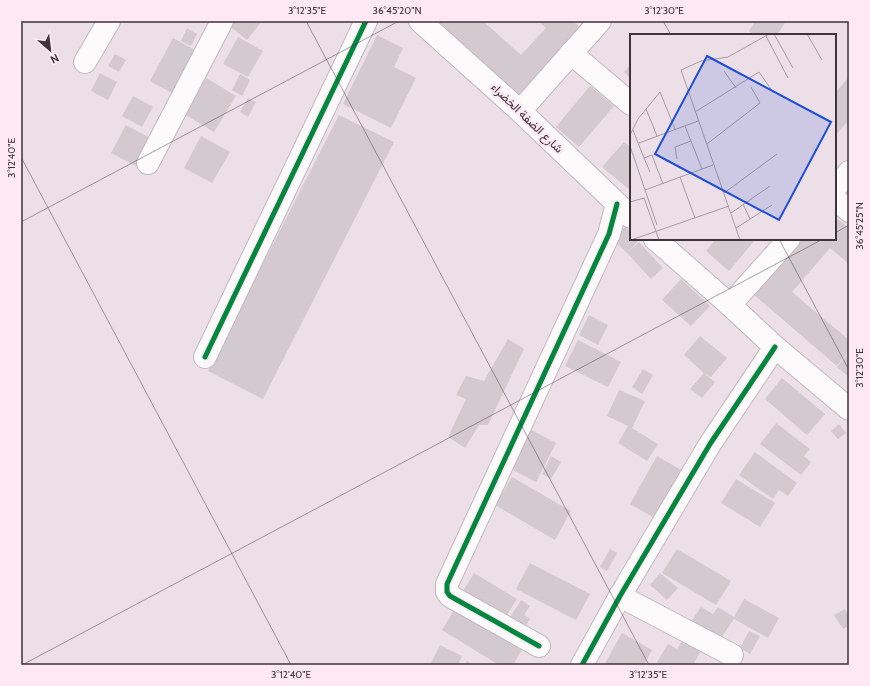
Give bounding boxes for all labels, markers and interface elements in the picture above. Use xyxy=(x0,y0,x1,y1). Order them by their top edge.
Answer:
text: 3°12'35"E xyxy=(288,4,327,17)
text: 36°45'20"N xyxy=(372,4,422,17)
text: 3°12'30"E xyxy=(644,4,684,17)
north arrow xyxy=(30,30,70,70)
inset map xyxy=(630,34,836,240)
text: N xyxy=(48,51,61,67)
street label: شارع الضفة الخضراء xyxy=(487,79,567,157)
text: 3°12'40"E xyxy=(5,138,18,178)
text: 36°45'25"N xyxy=(853,202,866,250)
text: 3°12'30"E xyxy=(853,348,866,388)
text: 3°12'40"E xyxy=(271,668,311,681)
text: 3°12'35"E xyxy=(629,668,668,681)

